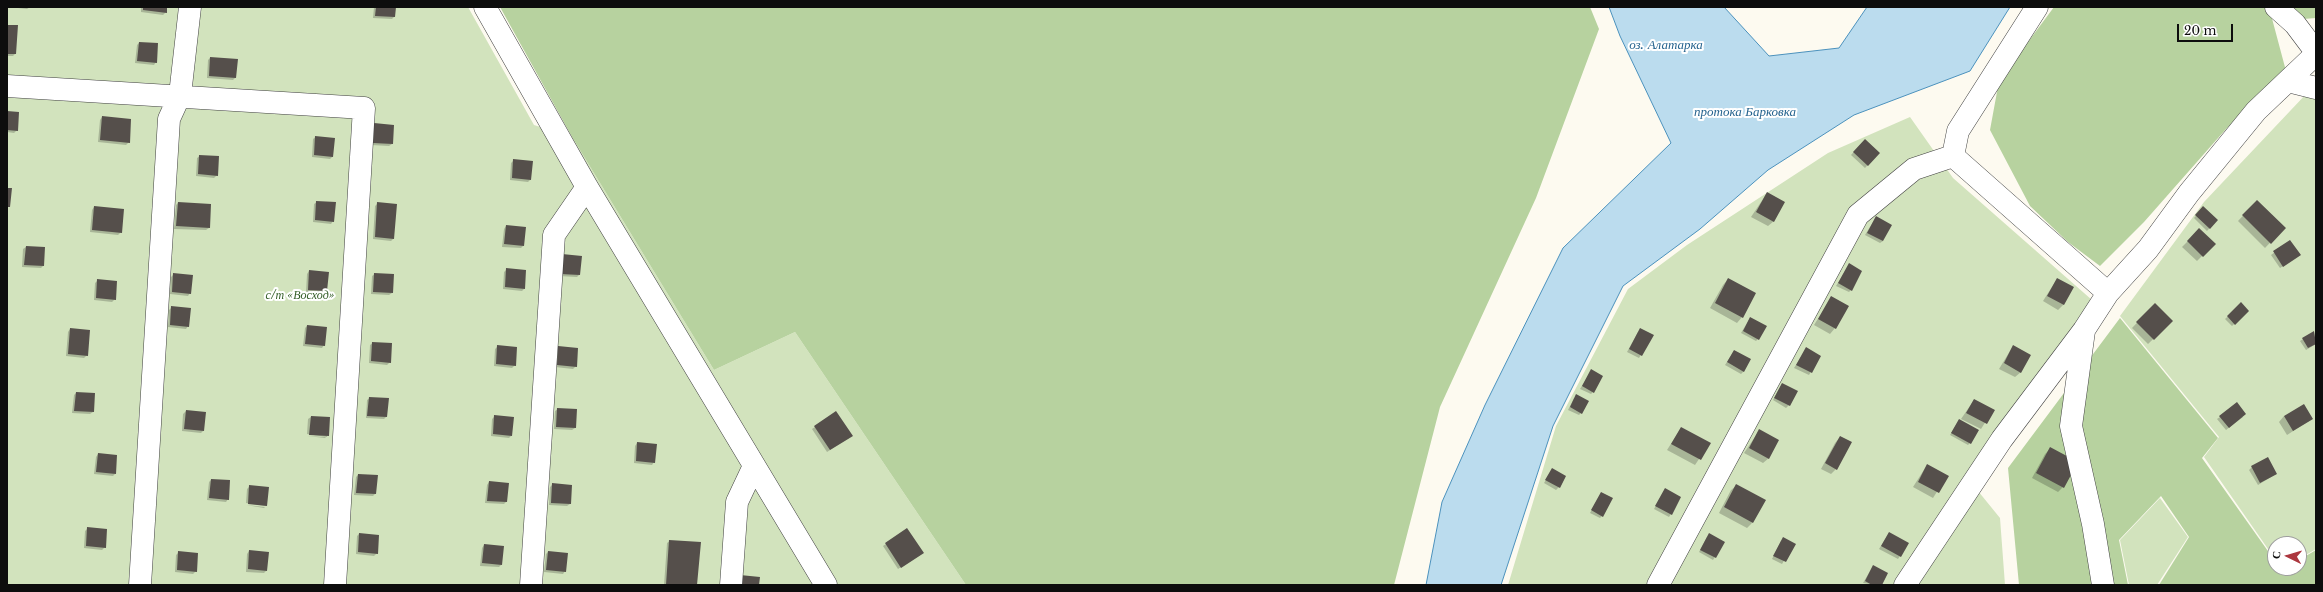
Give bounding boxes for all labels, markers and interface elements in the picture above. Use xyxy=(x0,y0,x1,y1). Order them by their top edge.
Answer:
scale bar xyxy=(2179,16,2235,42)
text: 20 m xyxy=(2184,23,2216,38)
water label: оз. Алатарка xyxy=(1629,37,1703,53)
water label: протока Барковка xyxy=(1694,104,1796,120)
park label: с/т «Восход» xyxy=(266,289,334,303)
north arrow xyxy=(2267,536,2307,576)
text: С xyxy=(2269,550,2283,560)

